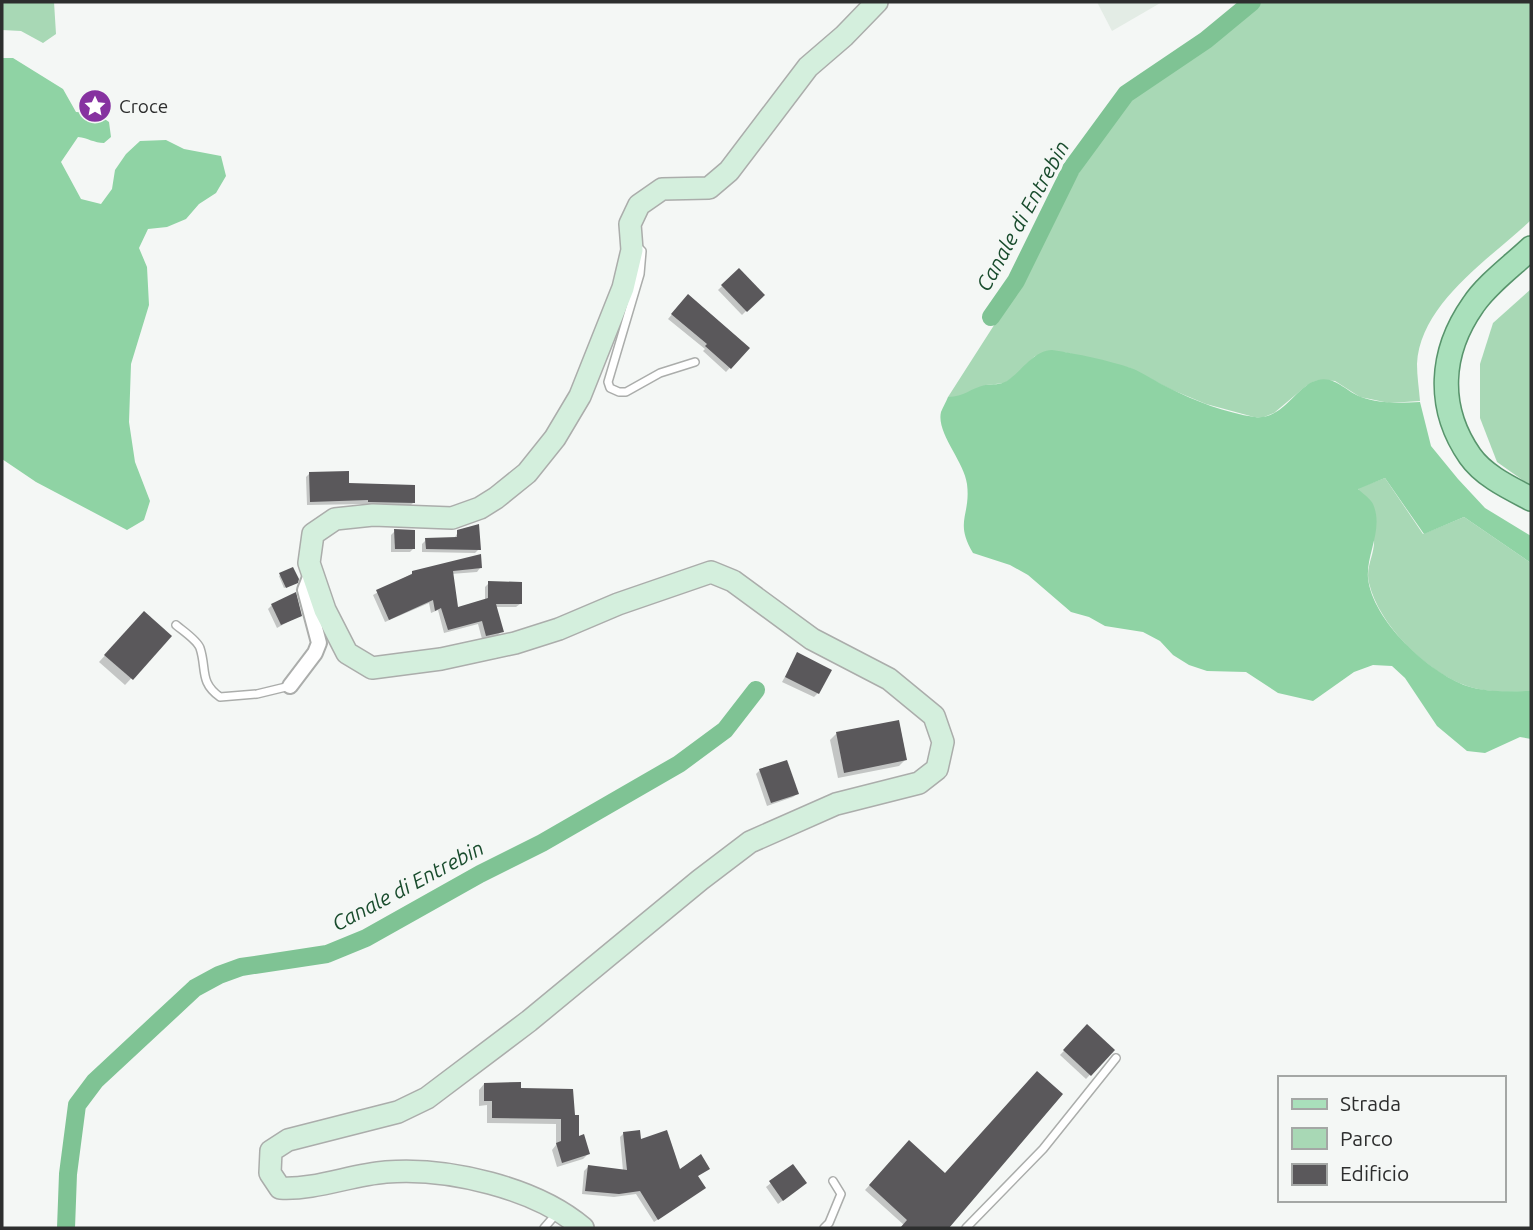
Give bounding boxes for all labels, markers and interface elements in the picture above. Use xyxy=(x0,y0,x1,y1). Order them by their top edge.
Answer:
place icon: Croce xyxy=(76,87,114,125)
place label: Croce xyxy=(119,95,168,117)
water label: Canale di Entrebin xyxy=(971,136,1073,295)
water label: Canale di Entrebin xyxy=(328,835,488,935)
legend xyxy=(1278,1076,1505,1202)
text: Strada xyxy=(1340,1091,1401,1115)
text: Parco xyxy=(1340,1126,1393,1150)
text: Edificio xyxy=(1340,1161,1409,1185)

